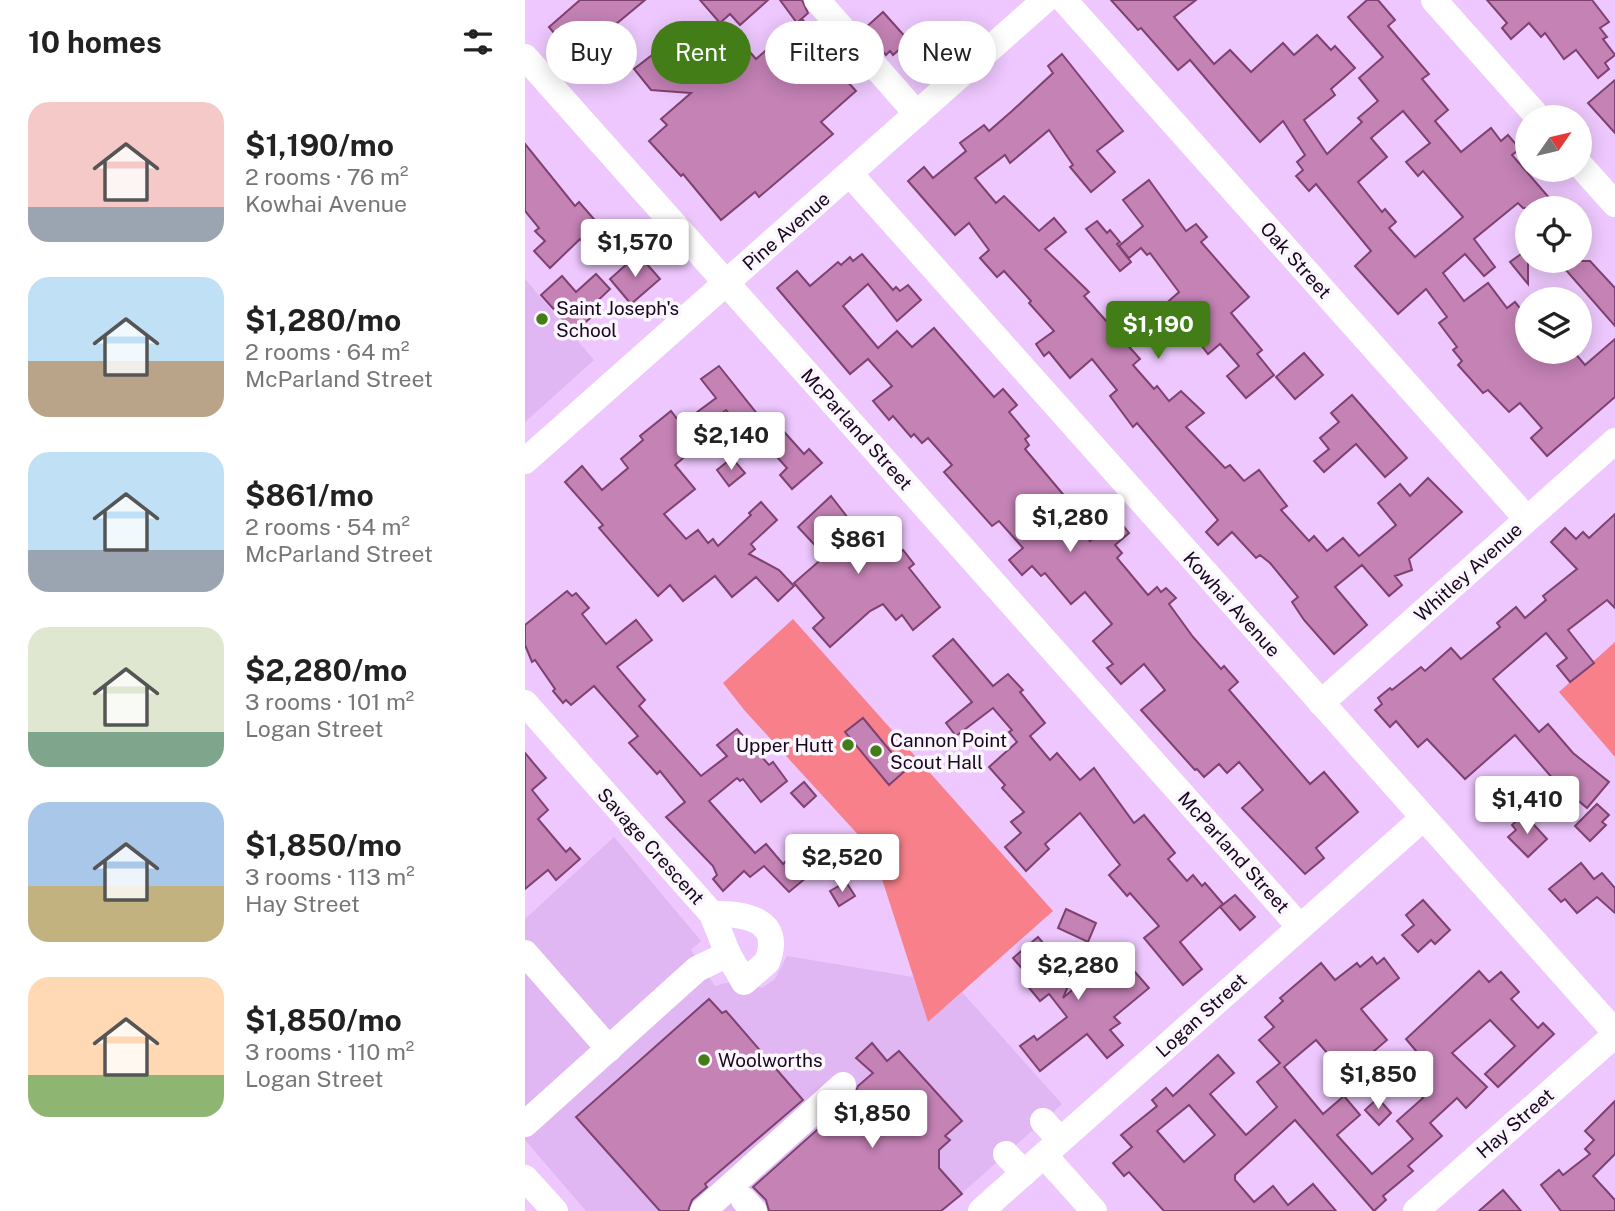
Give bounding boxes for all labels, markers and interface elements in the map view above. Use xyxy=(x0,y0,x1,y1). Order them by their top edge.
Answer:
chip: Buy xyxy=(546,21,637,84)
chip: Rent xyxy=(651,21,751,84)
chip: Filters xyxy=(765,21,884,84)
chip: New xyxy=(898,21,996,84)
icon: filters xyxy=(459,23,497,61)
text: 10 homes xyxy=(28,24,162,60)
north arrow xyxy=(1515,105,1593,182)
map controls xyxy=(1515,105,1592,364)
text: $1,190/mo xyxy=(245,127,394,163)
icon: home xyxy=(84,130,168,214)
text: 2 rooms · 76 m² xyxy=(245,163,408,190)
street label: Pine Avenue xyxy=(738,187,834,275)
text: Kowhai Avenue xyxy=(245,190,407,217)
button: locate xyxy=(1515,196,1592,273)
street label: Oak Street xyxy=(1256,217,1336,303)
pin: $1,570 xyxy=(578,219,692,279)
text: $1,570 xyxy=(597,228,673,255)
button: layers xyxy=(1515,287,1592,364)
place label: Saint Joseph's School xyxy=(556,297,679,341)
text: $1,280/mo xyxy=(245,302,401,338)
pin: $1,190 xyxy=(1101,302,1215,361)
icon: home xyxy=(84,305,168,389)
text: $1,190 xyxy=(1122,310,1194,337)
marker: Saint Joseph's School xyxy=(534,311,550,327)
text: 2 rooms · 64 m² xyxy=(245,338,409,365)
street label: McParland Street xyxy=(797,364,917,494)
text: McParland Street xyxy=(245,365,433,392)
pin: $2,140 xyxy=(674,412,788,472)
text: $2,140 xyxy=(693,421,769,448)
text: $861/mo xyxy=(245,477,374,513)
icon: home xyxy=(84,480,168,564)
pin: $1,280 xyxy=(1013,494,1127,554)
text: $1,280 xyxy=(1031,503,1109,530)
text: 2 rooms · 54 m² xyxy=(245,513,410,540)
pin: $861 xyxy=(817,516,899,576)
street label: Whitley Avenue xyxy=(1410,518,1526,626)
text: $861 xyxy=(830,525,886,552)
text: McParland Street xyxy=(245,540,433,567)
street label: Kowhai Avenue xyxy=(1179,547,1285,661)
text: $2,280/mo xyxy=(245,652,407,688)
icon: home xyxy=(84,655,168,739)
text: 3 rooms · 101 m² xyxy=(245,688,414,715)
text: Logan Street xyxy=(245,715,384,742)
place label: Cannon Point Scout Hall xyxy=(890,729,1007,773)
place label: Upper Hutt xyxy=(736,734,834,756)
marker: Upper Hutt xyxy=(840,737,856,753)
marker: Cannon Point Scout Hall xyxy=(868,743,884,759)
pin: $1,410 xyxy=(1470,776,1584,836)
street label: Savage Crescent xyxy=(593,783,709,909)
text: $1,410 xyxy=(1491,785,1563,812)
street label: McParland Street xyxy=(1174,787,1294,917)
text: $1,850/mo xyxy=(245,827,402,863)
icon: home xyxy=(84,830,168,914)
pin: $2,520 xyxy=(785,834,899,894)
text: $2,520 xyxy=(801,843,883,870)
text: 3 rooms · 113 m² xyxy=(245,863,415,890)
text: Hay Street xyxy=(245,890,360,917)
pin: $2,280 xyxy=(1021,942,1135,1002)
text: $2,280 xyxy=(1037,951,1119,978)
street label: Logan Street xyxy=(1151,969,1251,1061)
text: $1,850/mo xyxy=(245,1002,402,1038)
icon: home xyxy=(84,1005,168,1089)
text: 3 rooms · 110 m² xyxy=(245,1038,414,1065)
place label: Woolworths xyxy=(718,1049,823,1071)
marker: Woolworths xyxy=(696,1052,712,1068)
pin: $1,850 xyxy=(1321,1052,1435,1111)
text: $1,850 xyxy=(1339,1060,1417,1087)
text: Logan Street xyxy=(245,1065,384,1092)
street label: Hay Street xyxy=(1472,1084,1558,1162)
pin: $1,850 xyxy=(815,1090,929,1150)
text: $1,850 xyxy=(833,1099,911,1126)

